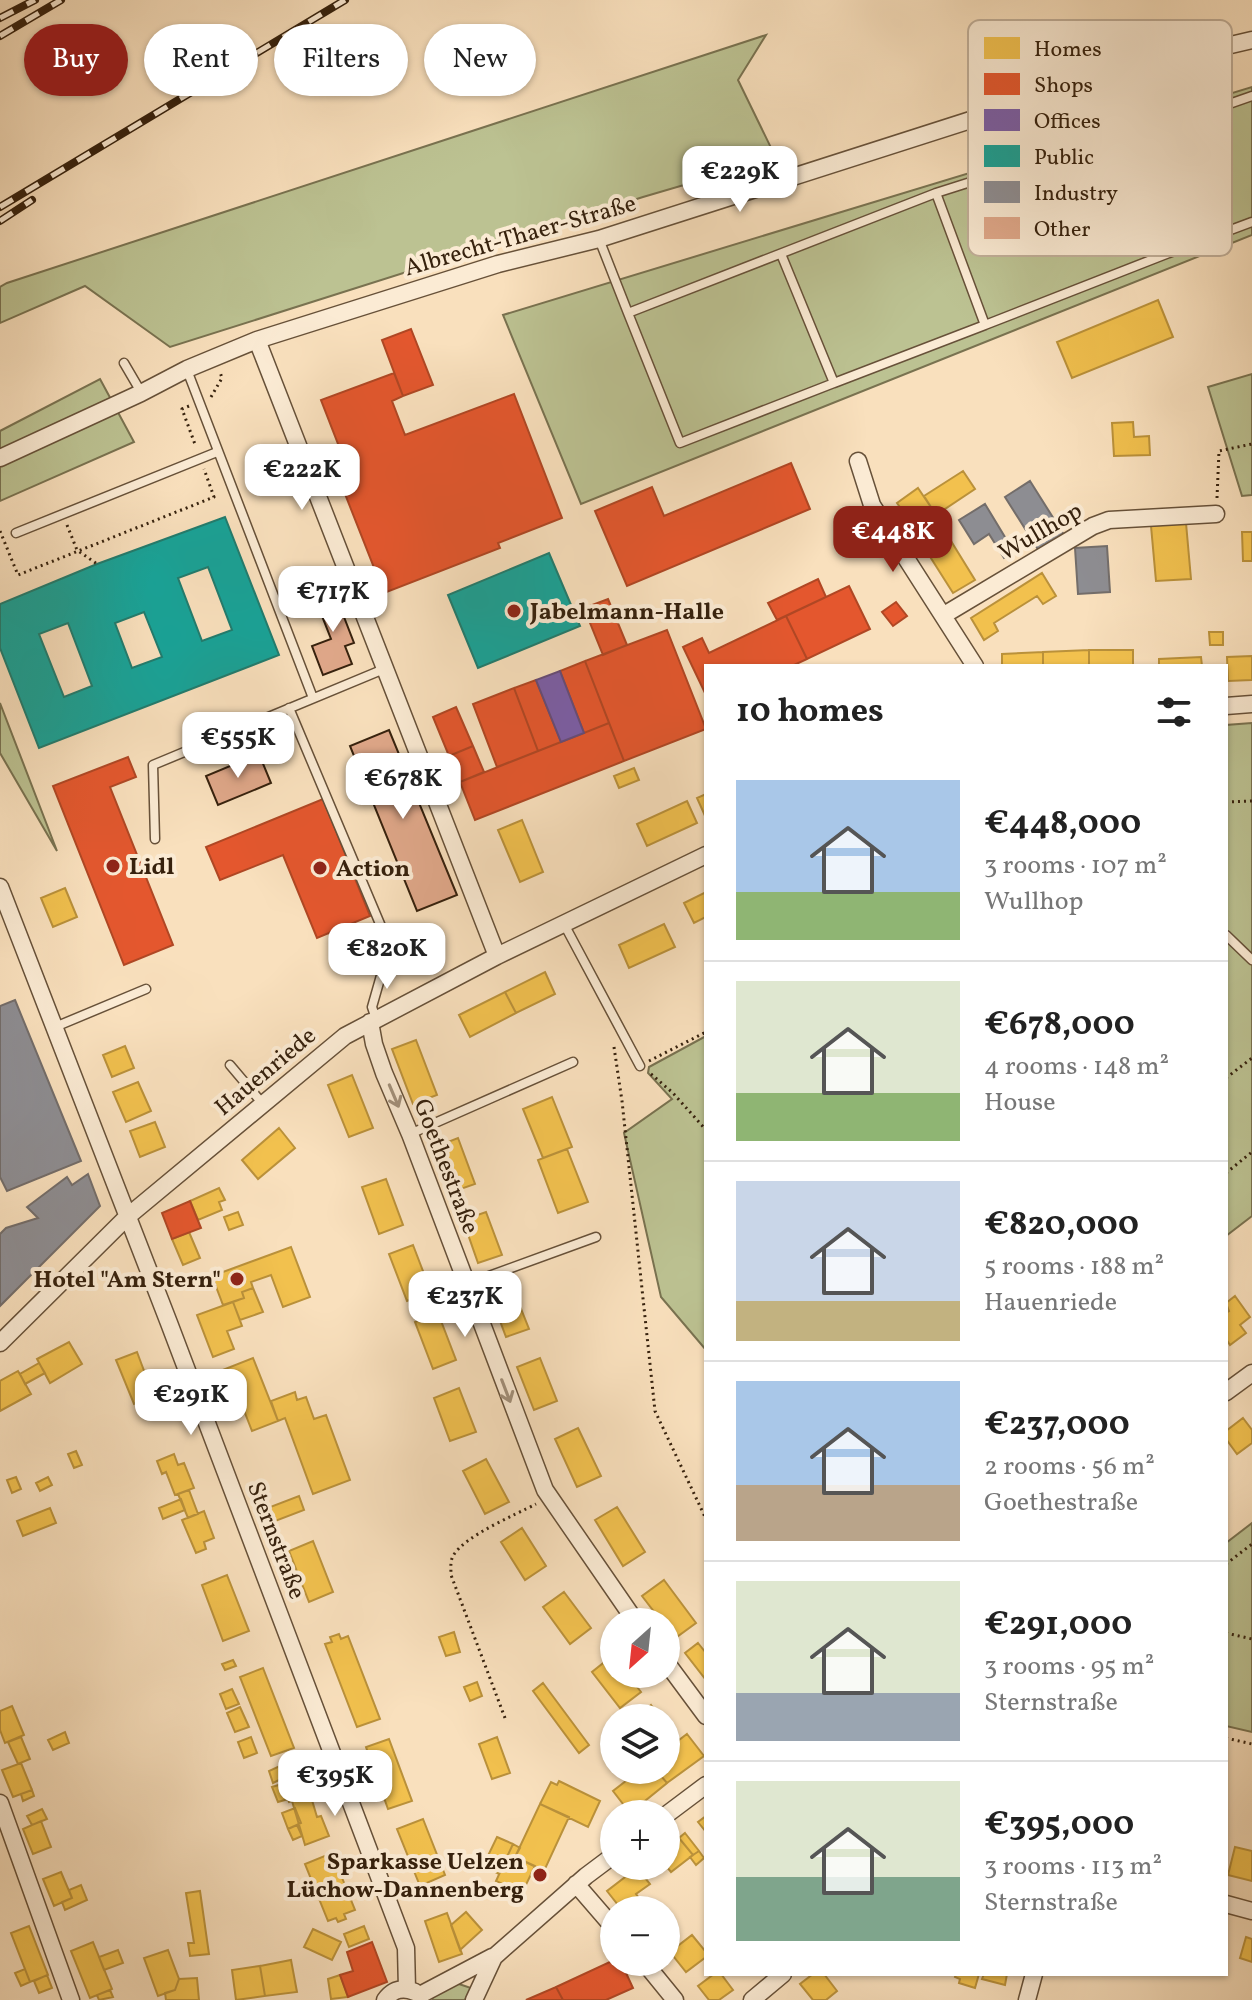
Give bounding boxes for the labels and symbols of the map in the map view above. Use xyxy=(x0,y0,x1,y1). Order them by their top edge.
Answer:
legend xyxy=(968,20,1232,256)
text: Homes xyxy=(1034,35,1102,66)
text: Shops xyxy=(1034,71,1093,102)
text: Offices xyxy=(1034,107,1101,138)
text: Public xyxy=(1034,143,1094,174)
pin: €229K xyxy=(684,146,796,214)
text: Industry xyxy=(1034,179,1118,210)
street label: Albrecht-Thaer-Straße xyxy=(401,188,641,286)
text: Other xyxy=(1034,215,1091,246)
pin: €222K xyxy=(246,444,358,512)
street label: Wullhop xyxy=(993,495,1089,570)
pin: €448K xyxy=(837,506,949,574)
pin: €717K xyxy=(277,566,389,634)
place label: Jabelmann-Halle xyxy=(529,596,724,630)
marker: Jabelmann-Halle xyxy=(505,602,523,620)
pin: €555K xyxy=(182,712,294,780)
pin: €678K xyxy=(347,753,459,821)
place label: Lidl xyxy=(129,851,174,885)
place label: Action xyxy=(336,853,410,887)
marker: Lidl xyxy=(104,857,122,875)
marker: Action xyxy=(311,859,329,877)
pin: €820K xyxy=(331,923,443,991)
street label: Hauenriede xyxy=(208,1020,324,1125)
one-way arrow xyxy=(387,1084,402,1108)
street label: Goethestraße xyxy=(404,1094,486,1239)
place label: Hotel "Am Stern" xyxy=(33,1264,221,1298)
marker: Hotel "Am Stern" xyxy=(228,1270,246,1288)
pin: €237K xyxy=(409,1271,521,1339)
pin: €291K xyxy=(135,1369,247,1437)
one-way arrow xyxy=(500,1378,514,1403)
street label: Sternstraße xyxy=(237,1477,313,1605)
north arrow xyxy=(600,1608,680,1688)
pin: €395K xyxy=(279,1750,391,1818)
place label: Sparkasse Uelzen Lüchow-Dannenberg xyxy=(287,1846,524,1908)
marker: Sparkasse Uelzen Lüchow-Dannenberg xyxy=(531,1866,549,1884)

